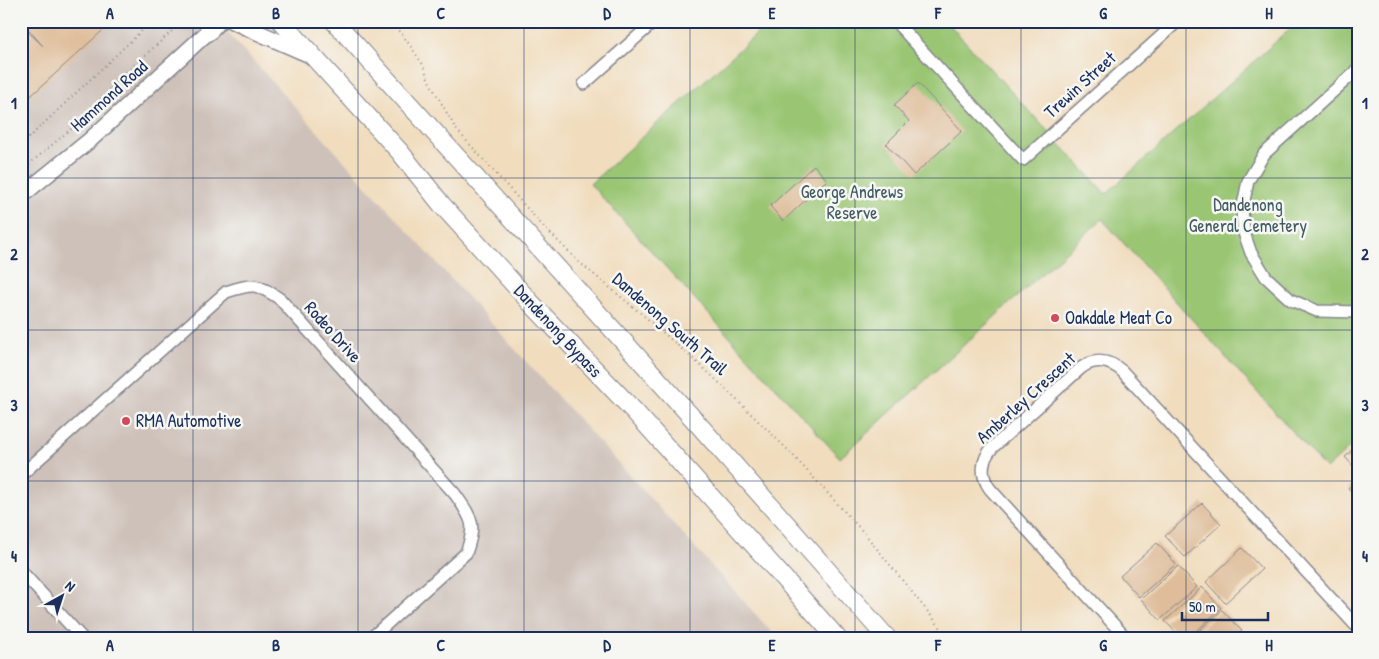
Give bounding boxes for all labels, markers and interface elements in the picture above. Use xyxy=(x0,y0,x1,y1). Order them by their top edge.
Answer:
text: A xyxy=(106,2,114,24)
text: B xyxy=(272,2,280,24)
text: C xyxy=(437,2,446,24)
text: D xyxy=(603,2,611,24)
text: E xyxy=(768,2,776,24)
text: F xyxy=(934,2,942,24)
text: G xyxy=(1099,2,1107,24)
text: H xyxy=(1265,2,1273,24)
street label: Trewin Street xyxy=(1038,45,1122,124)
street label: Hammond Road xyxy=(65,54,153,137)
text: 1 xyxy=(11,92,17,114)
text: 1 xyxy=(1362,92,1368,114)
park label: George Andrews Reserve xyxy=(801,179,903,225)
park label: Dandenong General Cemetery xyxy=(1189,192,1308,238)
text: 2 xyxy=(10,243,18,265)
text: 2 xyxy=(1361,243,1369,265)
street label: Dandenong South Trail xyxy=(607,266,734,381)
street label: Dandenong Bypass xyxy=(509,279,608,383)
street label: Rodeo Drive xyxy=(299,295,368,368)
place label: Oakdale Meat Co xyxy=(1065,305,1172,330)
marker: Oakdale Meat Co xyxy=(1049,312,1061,324)
street label: Amberley Crescent xyxy=(971,346,1081,449)
text: 3 xyxy=(10,394,18,416)
text: 3 xyxy=(1361,394,1369,416)
place label: RMA Automotive xyxy=(136,408,241,433)
marker: RMA Automotive xyxy=(120,415,132,427)
text: 4 xyxy=(11,545,17,567)
text: 4 xyxy=(1362,545,1368,567)
north arrow xyxy=(38,572,88,622)
text: N xyxy=(62,576,80,596)
scale bar xyxy=(1182,589,1268,621)
text: 50 m xyxy=(1189,596,1216,617)
text: A xyxy=(106,634,114,656)
text: B xyxy=(272,634,280,656)
text: C xyxy=(437,634,446,656)
text: D xyxy=(603,634,611,656)
text: E xyxy=(768,634,776,656)
text: F xyxy=(934,634,942,656)
text: G xyxy=(1099,634,1107,656)
text: H xyxy=(1265,634,1273,656)

